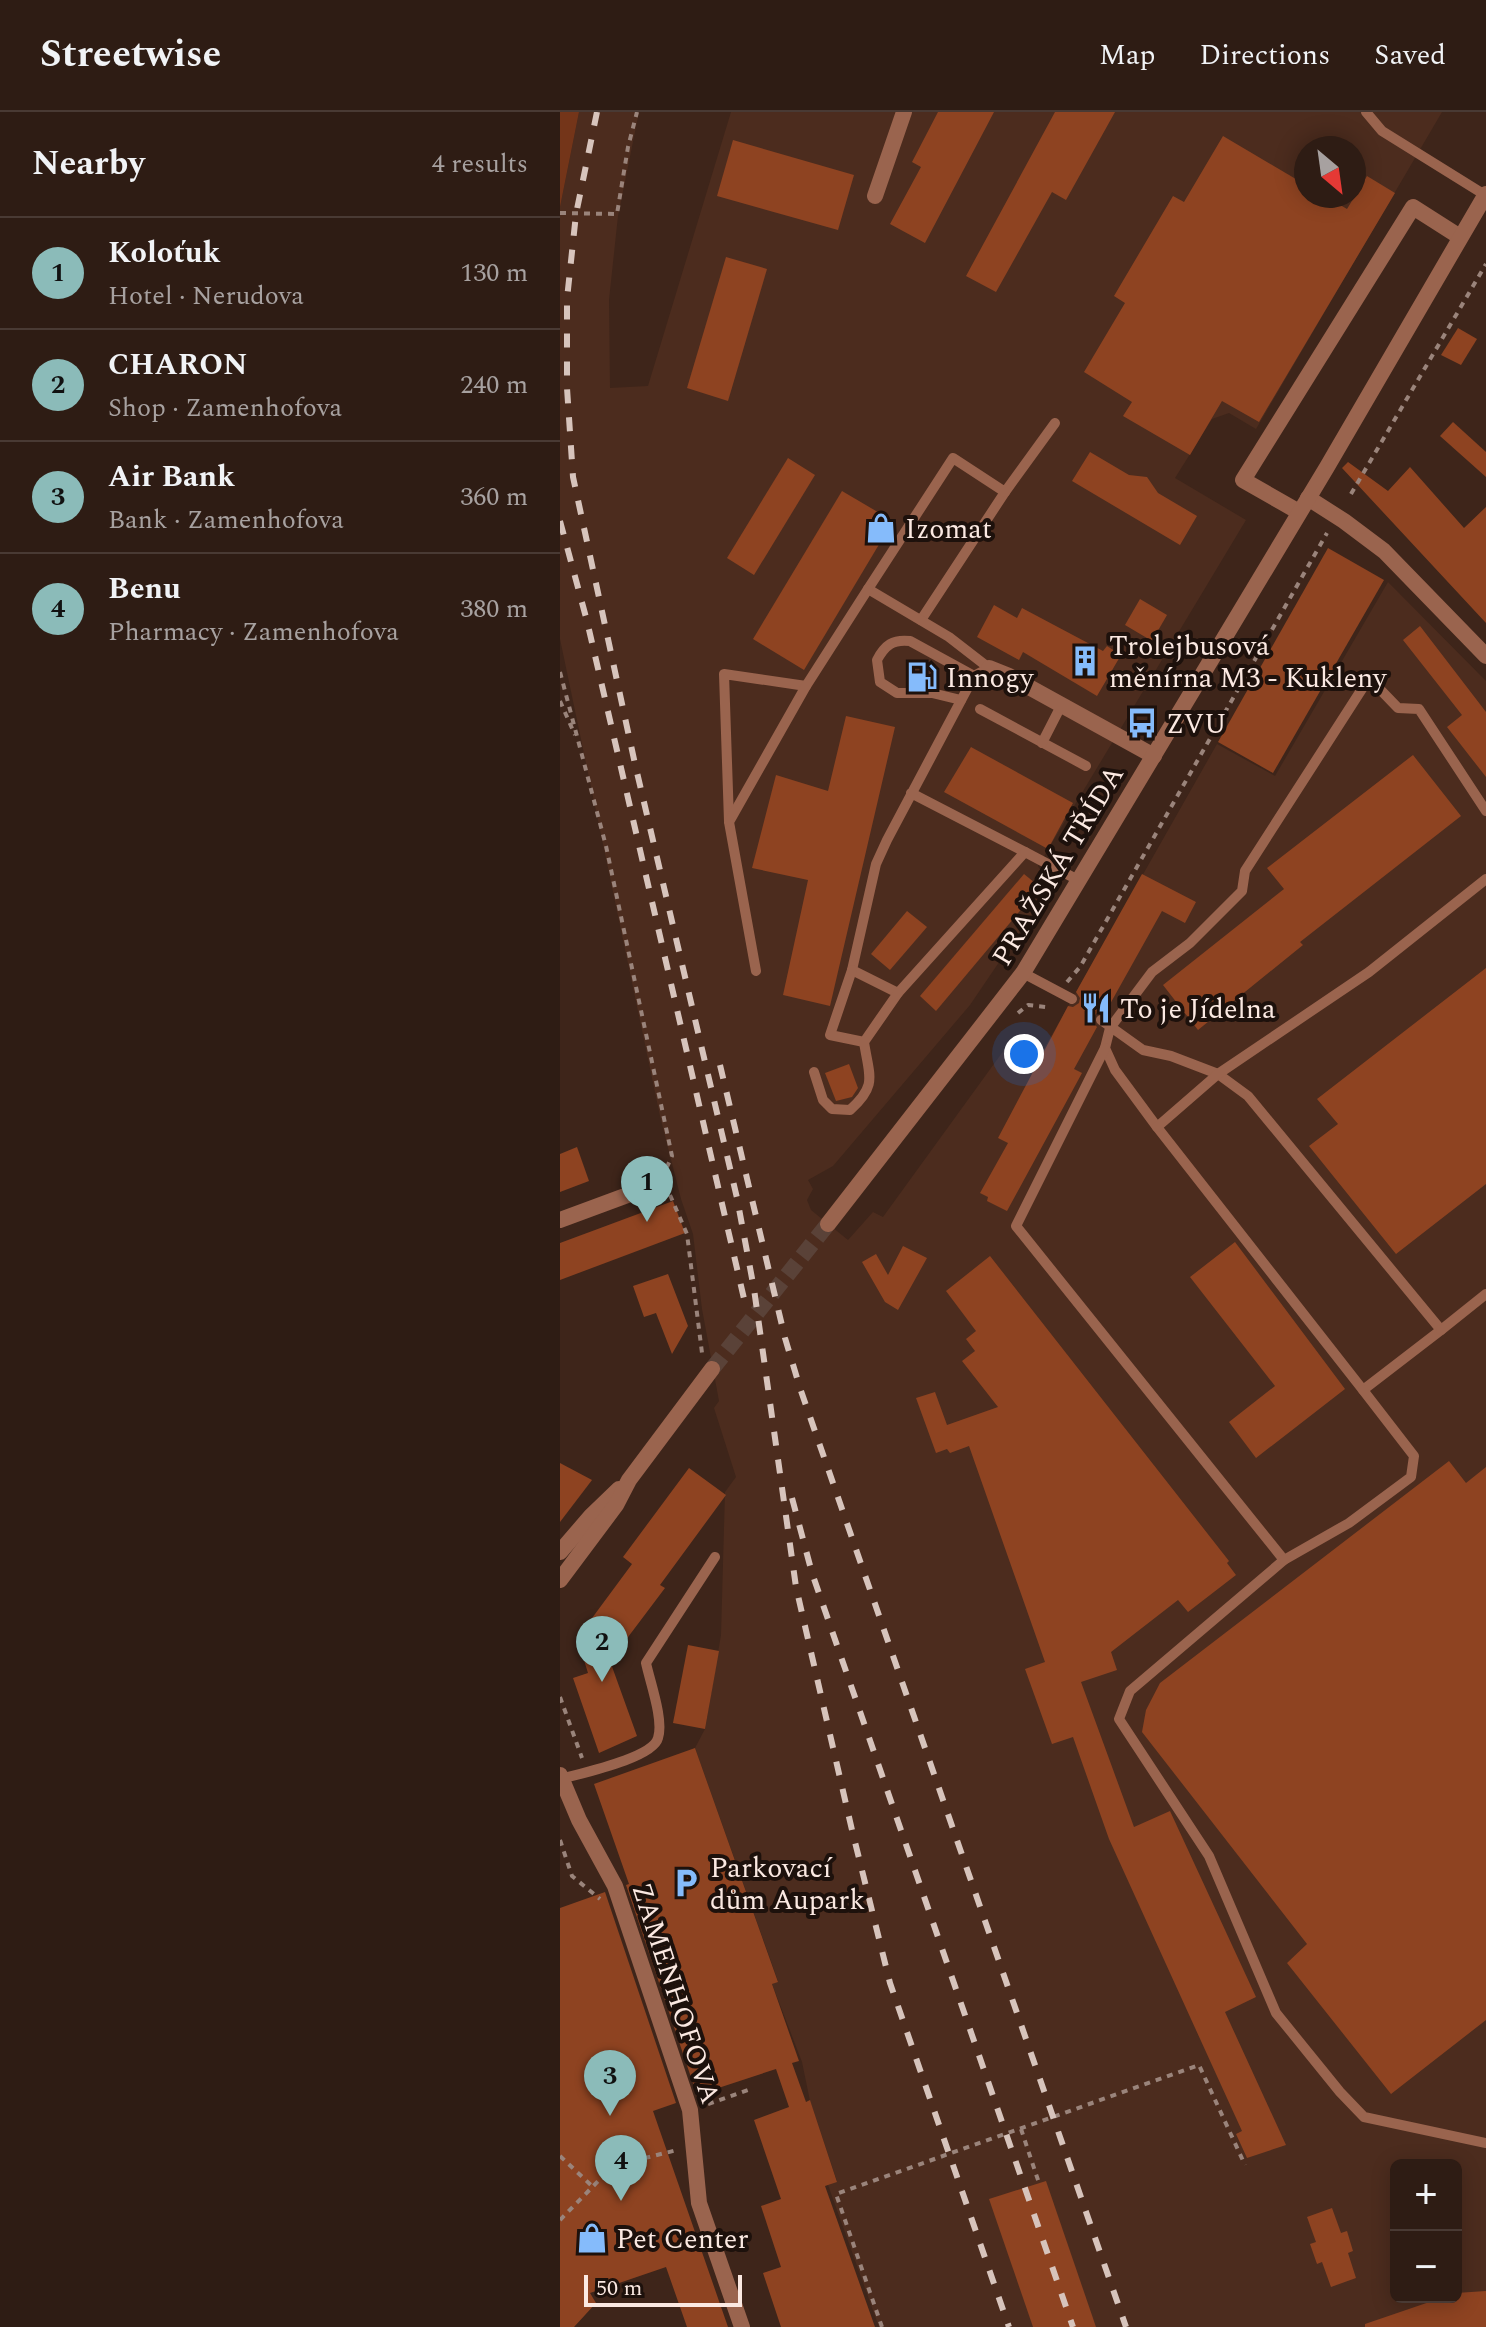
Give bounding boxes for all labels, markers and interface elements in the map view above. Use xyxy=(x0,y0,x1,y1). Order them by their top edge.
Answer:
text: Streetwise xyxy=(40,26,221,84)
text: Map xyxy=(1099,34,1156,77)
text: Directions xyxy=(1200,34,1330,77)
text: Saved xyxy=(1374,34,1446,77)
north arrow xyxy=(1294,136,1366,208)
text: Nearby xyxy=(32,138,145,190)
text: 4 results xyxy=(432,144,528,184)
text: Koloťuk xyxy=(108,230,221,276)
text: 1 xyxy=(51,253,65,293)
text: 130 m xyxy=(460,253,528,293)
text: Hotel · Nerudova xyxy=(108,276,304,316)
text: CHARON xyxy=(108,342,247,388)
text: 2 xyxy=(51,365,65,405)
text: 240 m xyxy=(460,365,528,405)
text: Shop · Zamenhofova xyxy=(108,388,342,428)
text: Air Bank xyxy=(108,454,235,500)
text: 3 xyxy=(51,477,65,517)
text: 360 m xyxy=(460,477,528,517)
text: Bank · Zamenhofova xyxy=(108,500,344,540)
place label: Izomat xyxy=(905,508,992,551)
shop icon: Izomat xyxy=(864,511,898,545)
text: Benu xyxy=(108,566,181,612)
text: 4 xyxy=(51,589,65,629)
text: 380 m xyxy=(460,589,528,629)
text: Pharmacy · Zamenhofova xyxy=(108,612,399,652)
place label: Trolejbusová měnírna M3 - Kukleny xyxy=(1109,625,1388,700)
building icon: Trolejbusová měnírna M3 - Kukleny xyxy=(1068,644,1102,678)
place label: Innogy xyxy=(946,657,1035,700)
fuel station icon: Innogy xyxy=(905,660,939,694)
place label: ZVU xyxy=(1166,703,1227,746)
bus stop icon: ZVU xyxy=(1125,706,1159,740)
street label: PRAŽSKÁ TŘÍDA xyxy=(981,757,1135,974)
place label: To je Jídelna xyxy=(1120,988,1276,1031)
restaurant icon: To je Jídelna xyxy=(1079,991,1113,1025)
your location xyxy=(1004,1034,1044,1074)
pin: 1 xyxy=(621,1156,673,1222)
pin: 2 xyxy=(576,1616,628,1682)
place label: Parkovací dům Aupark xyxy=(710,1847,865,1922)
parking icon: Parkovací dům Aupark xyxy=(669,1866,703,1900)
street label: ZAMENHOFOVA xyxy=(620,1877,732,2109)
pin: 3 xyxy=(584,2050,636,2116)
pin: 4 xyxy=(595,2135,647,2201)
map controls xyxy=(1390,2159,1462,2303)
button: + xyxy=(1390,2159,1462,2231)
place label: Pet Center xyxy=(616,2218,749,2261)
shop icon: Pet Center xyxy=(575,2221,609,2255)
button: − xyxy=(1390,2231,1462,2303)
scale bar xyxy=(584,2271,742,2307)
text: 50 m xyxy=(596,2272,642,2305)

